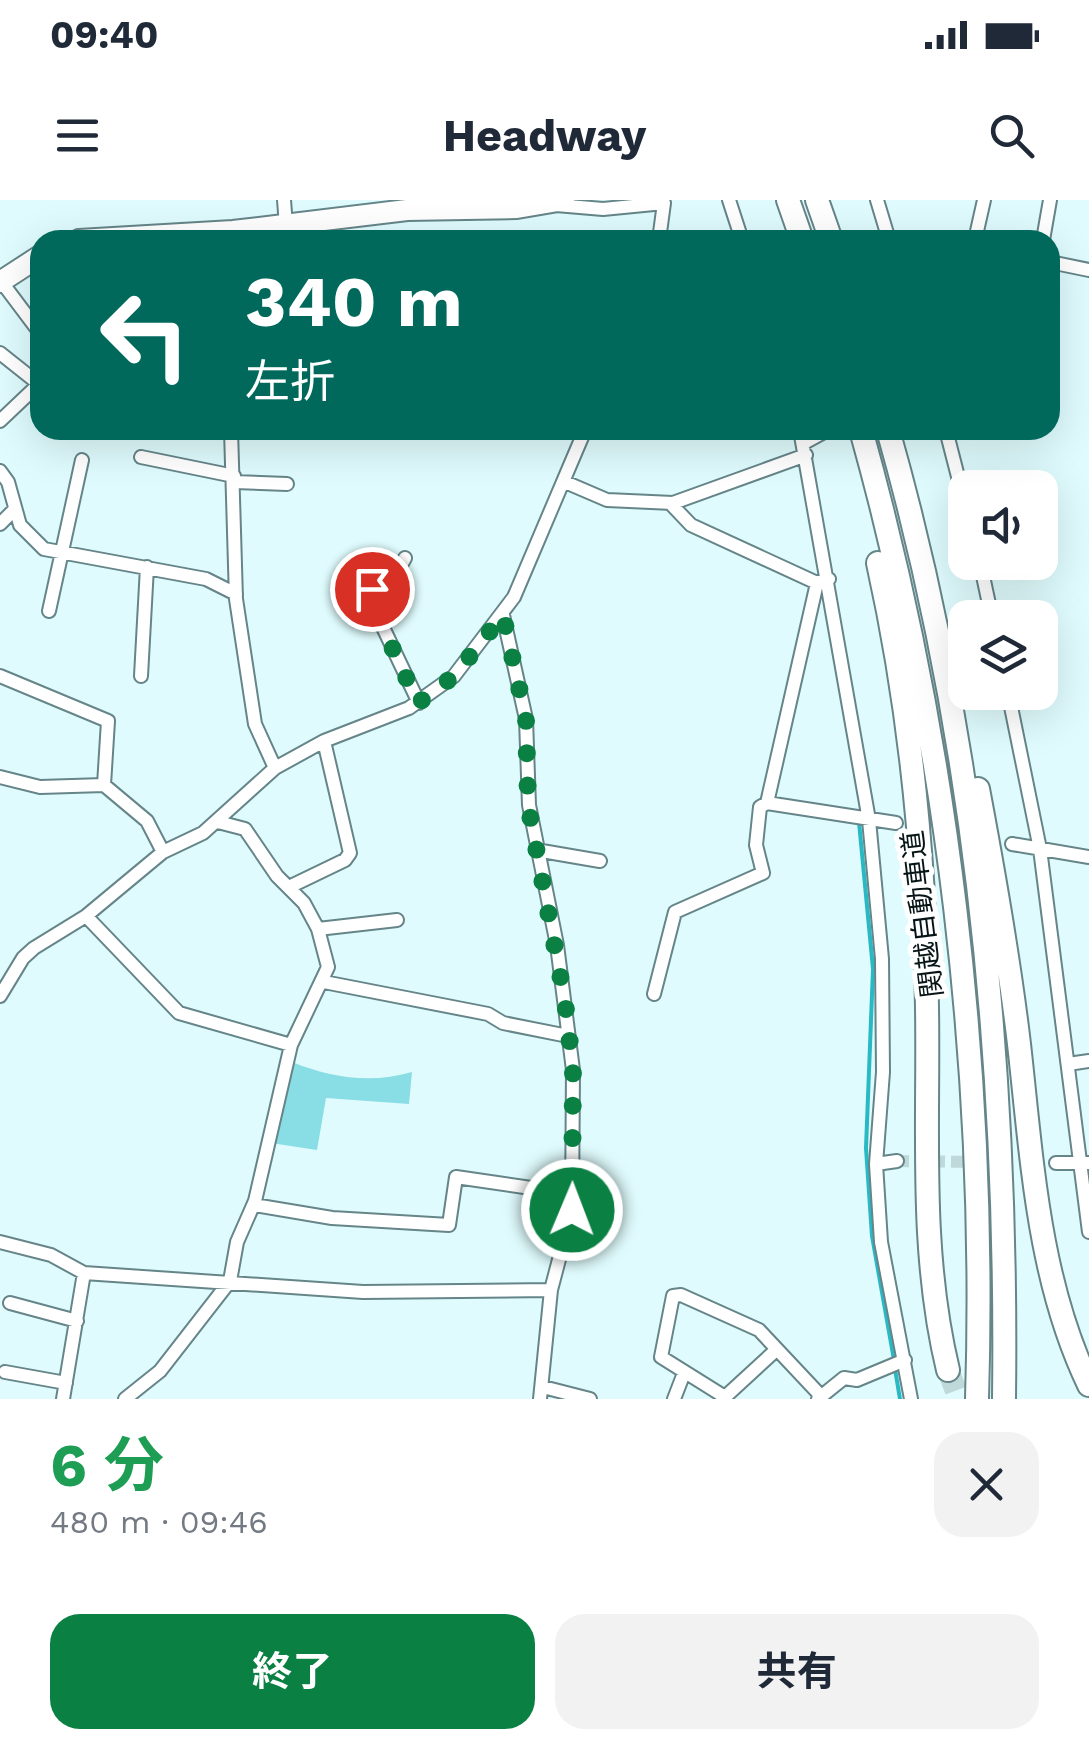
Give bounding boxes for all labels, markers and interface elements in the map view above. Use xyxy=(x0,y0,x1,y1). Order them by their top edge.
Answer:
text: 09:40 xyxy=(50,13,158,57)
icon: menu xyxy=(50,108,105,163)
icon: search xyxy=(984,108,1039,163)
text: Headway xyxy=(443,109,646,162)
text: 340 m xyxy=(245,261,463,343)
icon: left xyxy=(80,270,210,400)
text: 左折 xyxy=(245,355,335,408)
map controls xyxy=(948,470,1058,710)
button: sound xyxy=(948,470,1058,580)
pin xyxy=(330,547,415,632)
icon: arrive xyxy=(345,562,400,617)
button: layers xyxy=(948,600,1058,710)
street label: 関越自動車道 xyxy=(896,829,949,999)
position arrow xyxy=(520,1158,624,1262)
text: 6 分 xyxy=(50,1430,164,1501)
button: close xyxy=(934,1432,1039,1537)
text: 480 m · 09:46 xyxy=(50,1503,268,1541)
button: 終了 xyxy=(50,1614,535,1729)
button: 共有 xyxy=(555,1614,1039,1729)

